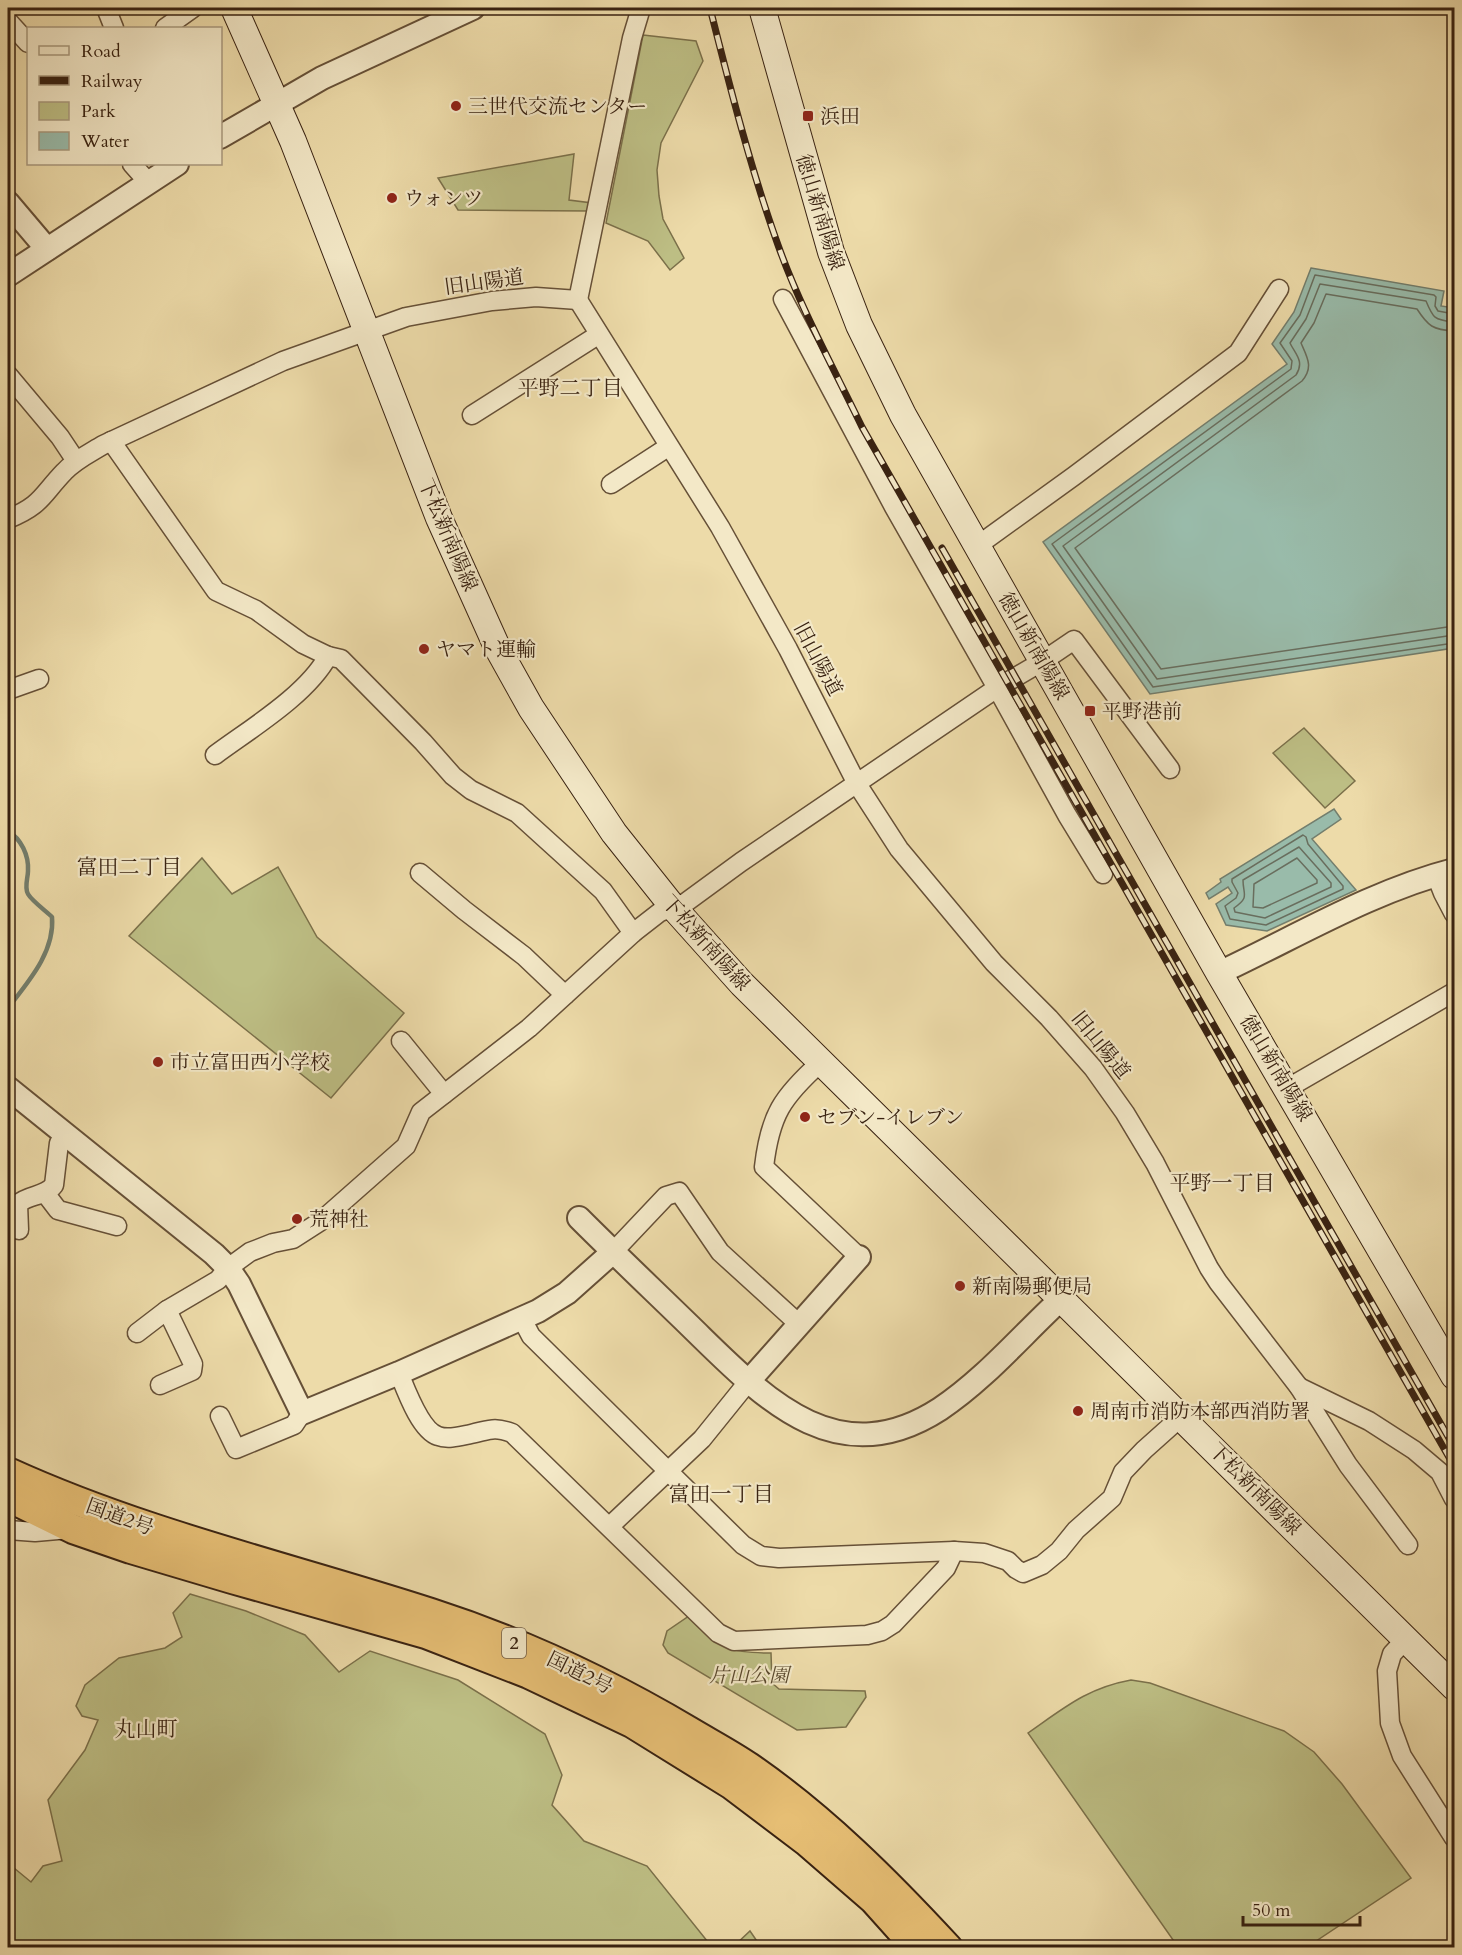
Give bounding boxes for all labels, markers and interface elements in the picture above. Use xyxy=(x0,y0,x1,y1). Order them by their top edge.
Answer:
legend xyxy=(27,27,222,165)
text: Road xyxy=(81,39,121,64)
text: Railway xyxy=(81,69,143,94)
place label: 三世代交流センター xyxy=(468,93,647,120)
text: Park xyxy=(81,99,116,124)
marker: 三世代交流センター xyxy=(449,99,463,113)
place label: 浜田 xyxy=(820,103,860,130)
marker: 浜田 xyxy=(801,109,815,123)
text: Water xyxy=(80,129,130,154)
street label: 徳山新南陽線 xyxy=(790,151,850,273)
place label: ウォンツ xyxy=(404,185,483,212)
marker: ウォンツ xyxy=(385,191,399,205)
street label: 旧山陽道 xyxy=(443,263,525,301)
district label: 平野二丁目 xyxy=(518,374,623,403)
street label: 下松新南陽線 xyxy=(412,474,484,596)
street label: 徳山新南陽線 xyxy=(992,587,1076,705)
street label: 旧山陽道 xyxy=(787,617,849,701)
place label: ヤマト運輸 xyxy=(436,636,536,663)
marker: ヤマト運輸 xyxy=(417,642,431,656)
place label: 平野港前 xyxy=(1102,698,1182,725)
marker: 平野港前 xyxy=(1083,704,1097,718)
district label: 富田二丁目 xyxy=(77,853,182,882)
street label: 下松新南陽線 xyxy=(656,889,756,997)
street label: 旧山陽道 xyxy=(1065,1005,1137,1085)
street label: 徳山新南陽線 xyxy=(1234,1010,1318,1126)
place label: 市立富田西小学校 xyxy=(170,1049,330,1076)
marker: 市立富田西小学校 xyxy=(151,1055,165,1069)
place label: セブン-イレブン xyxy=(817,1104,964,1131)
marker: セブン-イレブン xyxy=(798,1110,812,1124)
district label: 平野一丁目 xyxy=(1170,1169,1275,1198)
place label: 荒神社 xyxy=(309,1206,369,1233)
marker: 荒神社 xyxy=(290,1212,304,1226)
place label: 新南陽郵便局 xyxy=(972,1273,1092,1300)
marker: 新南陽郵便局 xyxy=(953,1279,967,1293)
place label: 周南市消防本部西消防署 xyxy=(1090,1398,1310,1425)
marker: 周南市消防本部西消防署 xyxy=(1071,1404,1085,1418)
street label: 下松新南陽線 xyxy=(1203,1437,1307,1541)
district label: 富田一丁目 xyxy=(669,1480,774,1509)
street label: 国道2号 xyxy=(82,1492,158,1542)
road number: 2 xyxy=(502,1628,526,1658)
street label: 国道2号 xyxy=(543,1645,617,1701)
park label: 片山公園 xyxy=(709,1662,792,1689)
district label: 丸山町 xyxy=(115,1715,178,1744)
scale bar xyxy=(1243,1889,1360,1927)
text: 50 m xyxy=(1252,1898,1291,1923)

